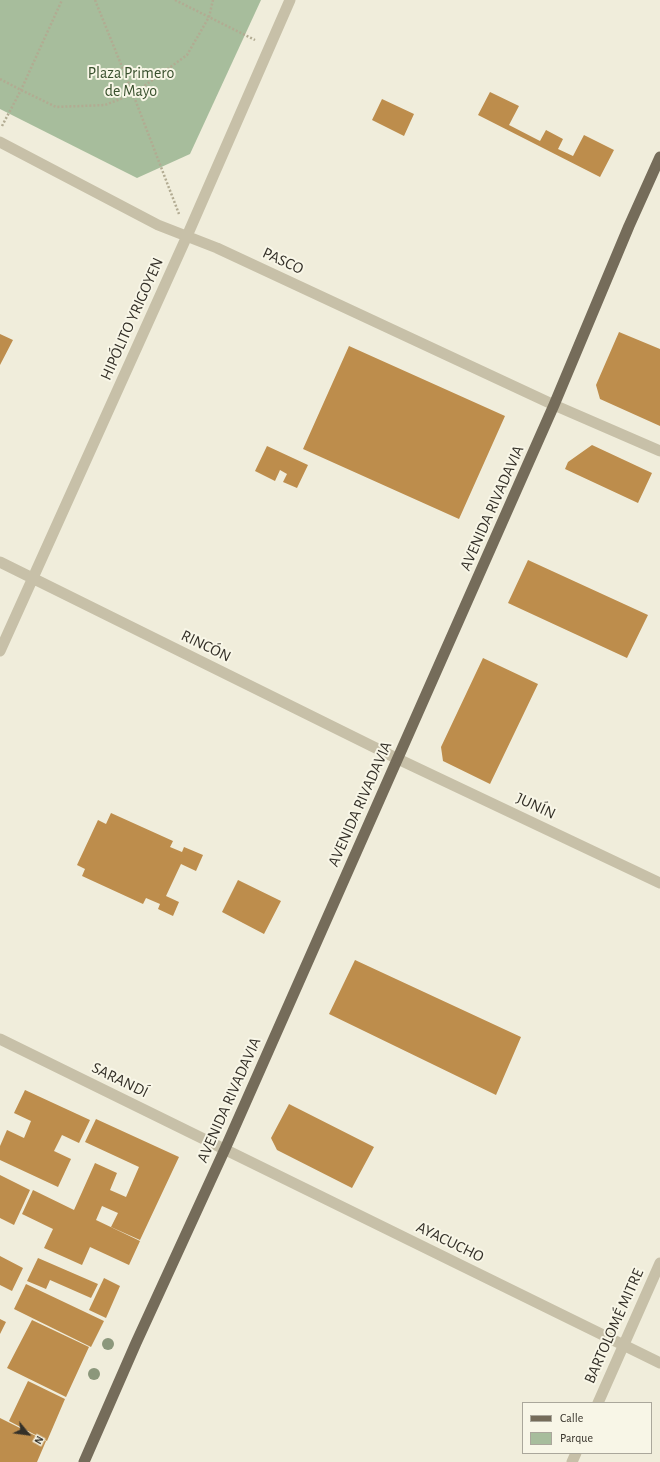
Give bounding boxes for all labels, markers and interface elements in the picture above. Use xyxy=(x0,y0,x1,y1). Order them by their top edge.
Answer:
park label: Plaza Primero de Mayo xyxy=(88,63,174,101)
street label: PASCO xyxy=(260,243,306,279)
street label: HIPÓLITO YRIGOYEN xyxy=(96,255,168,383)
street label: AVENIDA RIVADAVIA xyxy=(456,442,528,574)
street label: RINCÓN xyxy=(178,626,234,666)
street label: AVENIDA RIVADAVIA xyxy=(324,738,396,870)
street label: JUNÍN xyxy=(513,789,559,823)
street label: AVENIDA RIVADAVIA xyxy=(193,1034,265,1166)
street label: SARANDÍ xyxy=(89,1058,151,1102)
street label: AYACUCHO xyxy=(413,1217,487,1267)
street label: BARTOLOMÉ MITRE xyxy=(580,1266,648,1386)
legend xyxy=(522,1402,652,1454)
text: Calle xyxy=(560,1412,583,1424)
north arrow xyxy=(8,1414,48,1454)
text: Parque xyxy=(560,1432,593,1444)
text: N xyxy=(32,1434,46,1446)

